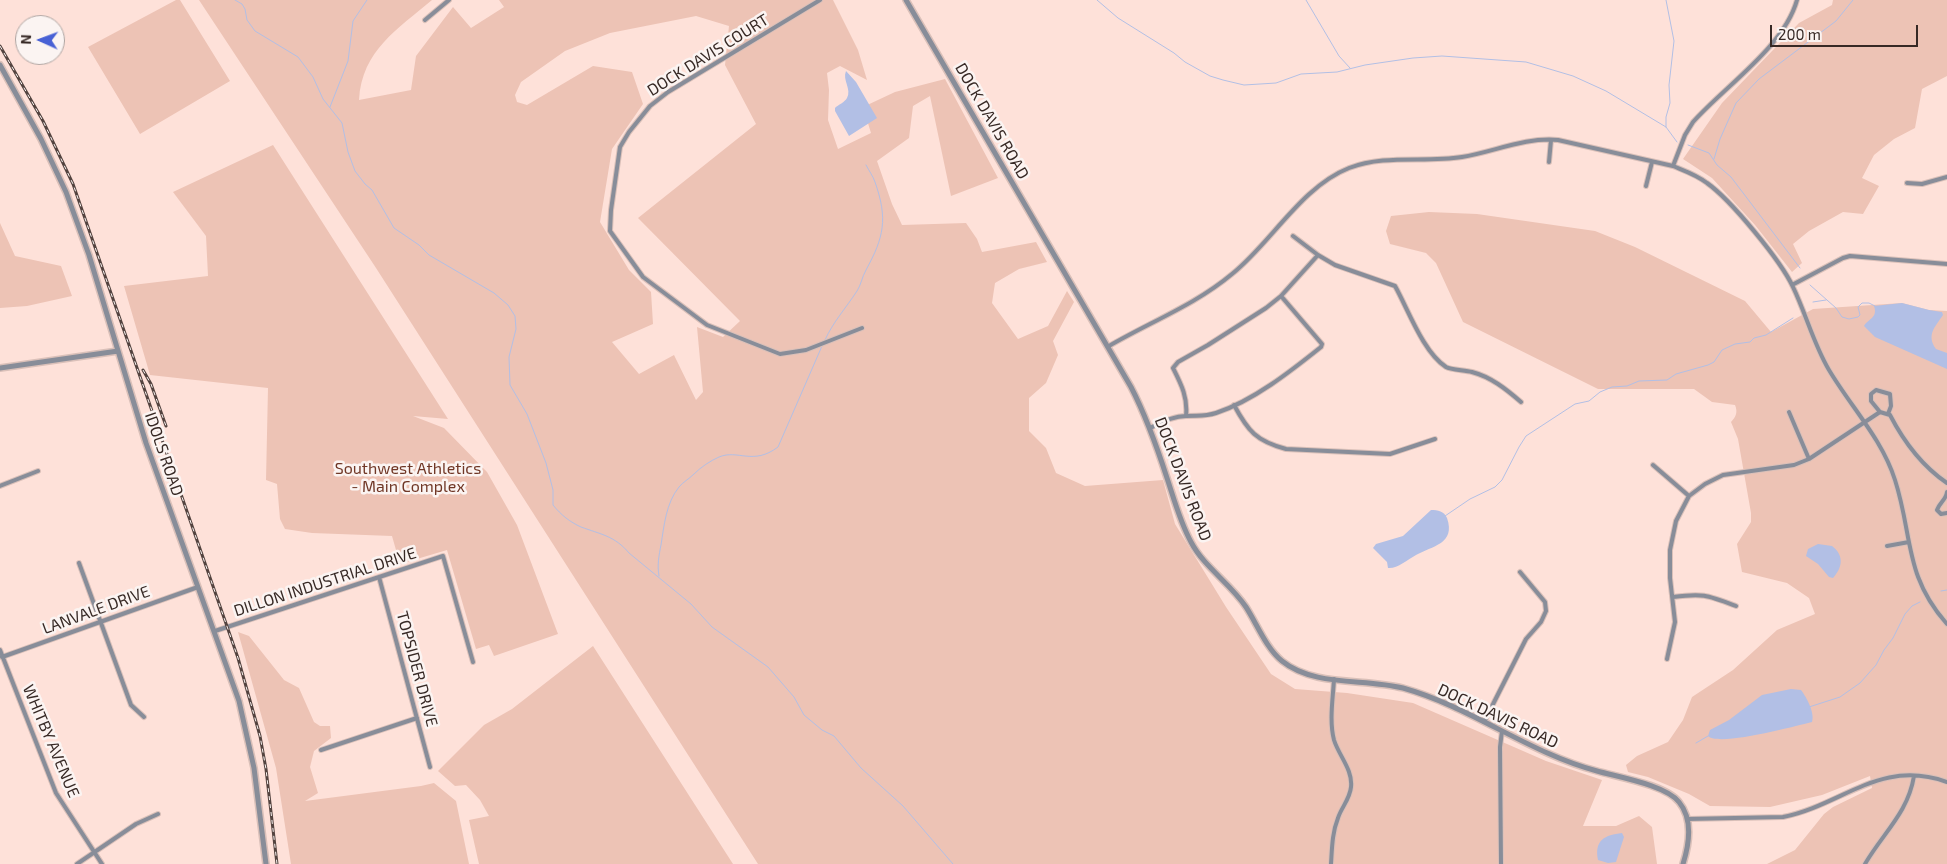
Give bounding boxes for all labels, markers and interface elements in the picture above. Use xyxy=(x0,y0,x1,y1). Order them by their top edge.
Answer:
street label: DOCK DAVIS COURT xyxy=(644,10,772,100)
north arrow xyxy=(15,15,65,65)
scale bar xyxy=(1772,15,1920,47)
text: 200 m xyxy=(1778,25,1821,43)
text: N xyxy=(17,34,34,45)
street label: DOCK DAVIS ROAD xyxy=(951,59,1033,183)
street label: IDOLS ROAD xyxy=(141,410,187,498)
street label: DOCK DAVIS ROAD xyxy=(1151,414,1215,544)
park label: Southwest Athletics - Main Complex xyxy=(335,459,481,497)
street label: DILLON INDUSTRIAL DRIVE xyxy=(231,543,419,621)
street label: LANVALE DRIVE xyxy=(40,582,152,638)
street label: TOPSIDER DRIVE xyxy=(392,609,442,729)
street label: DOCK DAVIS ROAD xyxy=(1435,680,1561,752)
street label: WHITBY AVENUE xyxy=(19,682,83,800)

